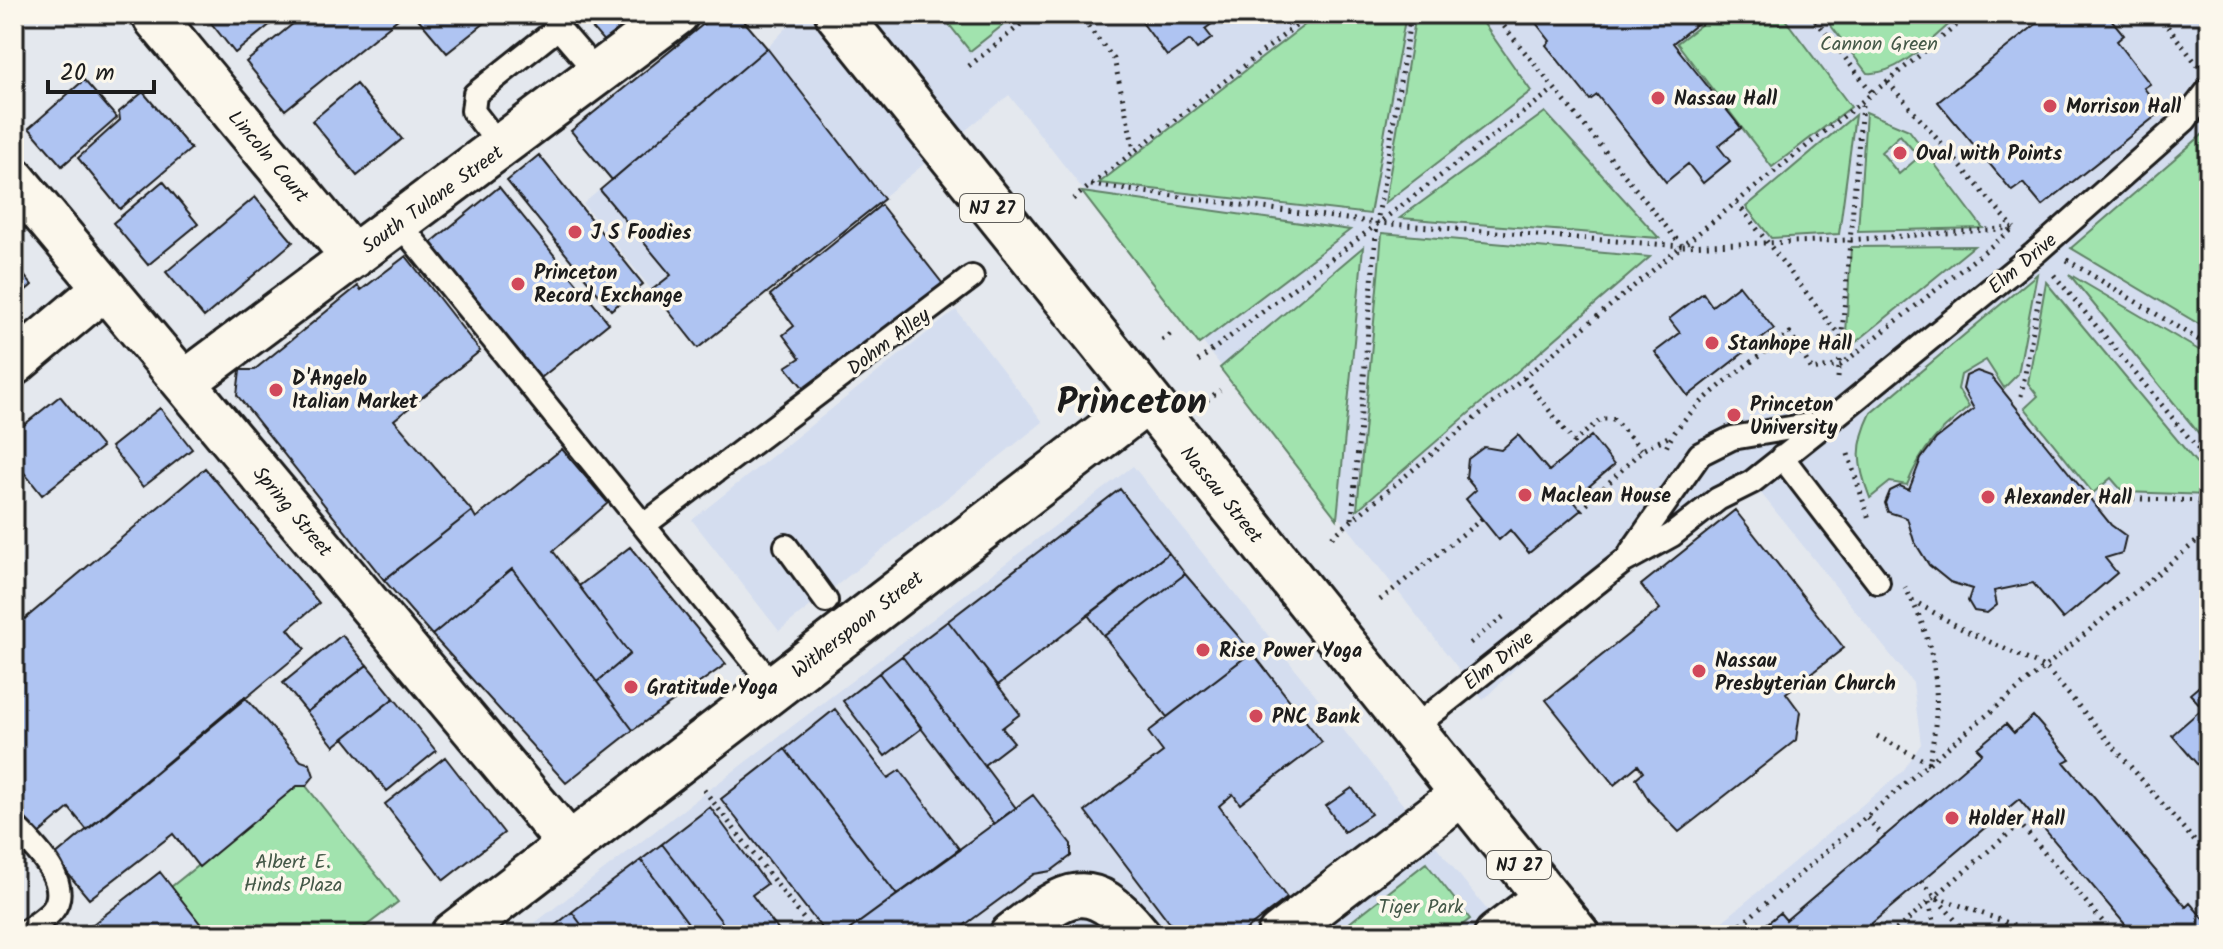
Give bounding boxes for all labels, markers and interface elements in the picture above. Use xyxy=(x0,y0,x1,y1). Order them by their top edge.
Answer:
park label: Cannon Green xyxy=(1820,29,1938,61)
scale bar xyxy=(48,44,154,94)
text: 20 m xyxy=(60,54,115,93)
place label: Nassau Hall xyxy=(1674,84,1778,116)
marker: Nassau Hall xyxy=(1649,89,1667,107)
place label: Morrison Hall xyxy=(2066,92,2182,124)
marker: Morrison Hall xyxy=(2041,97,2059,115)
street label: Lincoln Court xyxy=(219,104,316,211)
street label: South Tulane Street xyxy=(355,138,511,263)
place label: Oval with Points xyxy=(1916,139,2063,171)
marker: Oval with Points xyxy=(1891,144,1909,162)
road number: NJ 27 xyxy=(960,194,1024,222)
place label: J S Foodies xyxy=(591,218,692,250)
marker: J S Foodies xyxy=(566,223,584,241)
street label: Elm Drive xyxy=(1981,226,2065,303)
place label: Princeton Record Exchange xyxy=(534,258,683,313)
marker: Princeton Record Exchange xyxy=(509,275,527,293)
street label: Dohm Alley xyxy=(841,300,938,385)
place label: Stanhope Hall xyxy=(1728,329,1852,361)
marker: Stanhope Hall xyxy=(1703,334,1721,352)
place label: D'Angelo Italian Market xyxy=(292,364,419,419)
district label: Princeton xyxy=(1057,375,1207,432)
marker: D'Angelo Italian Market xyxy=(267,381,285,399)
place label: Princeton University xyxy=(1750,390,1838,445)
marker: Princeton University xyxy=(1725,406,1743,424)
street label: Nassau Street xyxy=(1171,439,1270,551)
street label: Spring Street xyxy=(244,460,339,565)
place label: Maclean House xyxy=(1541,481,1671,513)
place label: Alexander Hall xyxy=(2004,483,2132,515)
marker: Maclean House xyxy=(1516,486,1534,504)
marker: Alexander Hall xyxy=(1979,488,1997,506)
street label: Witherspoon Street xyxy=(785,564,931,687)
street label: Elm Drive xyxy=(1457,624,1541,700)
place label: Rise Power Yoga xyxy=(1219,636,1362,668)
marker: Rise Power Yoga xyxy=(1194,641,1212,659)
place label: Nassau Presbyterian Church xyxy=(1715,646,1896,701)
marker: Nassau Presbyterian Church xyxy=(1690,662,1708,680)
place label: Gratitude Yoga xyxy=(647,673,778,705)
marker: Gratitude Yoga xyxy=(622,678,640,696)
place label: PNC Bank xyxy=(1272,702,1360,734)
marker: PNC Bank xyxy=(1247,707,1265,725)
place label: Holder Hall xyxy=(1968,804,2065,836)
marker: Holder Hall xyxy=(1943,809,1961,827)
park label: Albert E. Hinds Plaza xyxy=(244,847,342,902)
road number: NJ 27 xyxy=(1487,851,1551,879)
park label: Tiger Park xyxy=(1379,892,1464,924)

